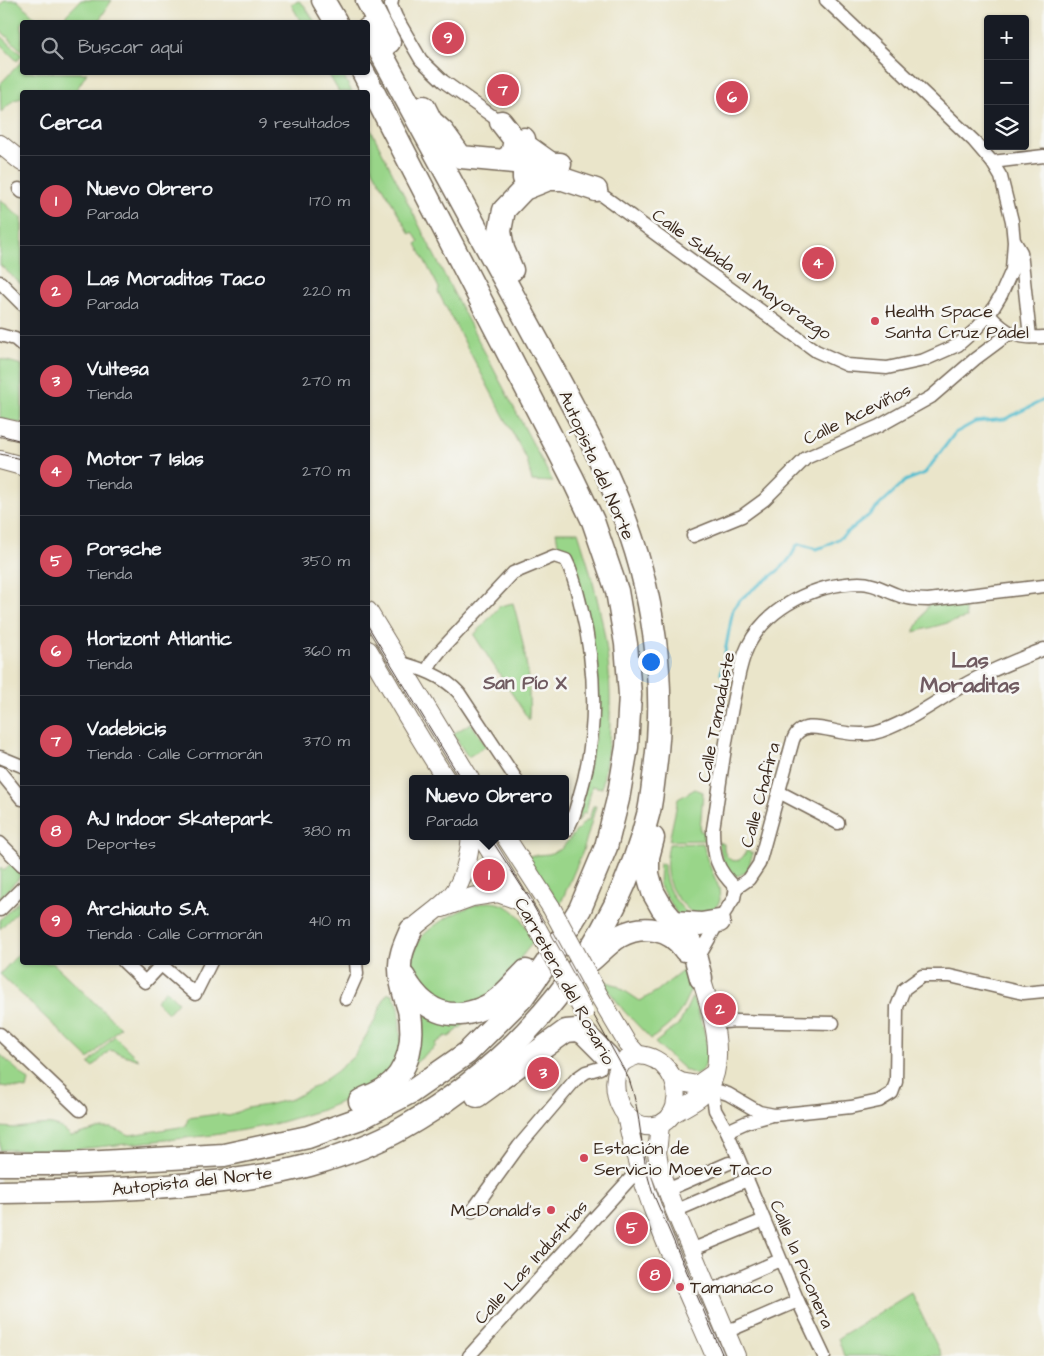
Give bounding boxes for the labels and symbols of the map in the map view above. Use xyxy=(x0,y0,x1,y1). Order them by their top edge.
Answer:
pin: 9 xyxy=(432,19,464,57)
pin: 7 xyxy=(487,71,519,109)
pin: 6 xyxy=(716,78,748,116)
street label: Calle Subida al Mayorazgo xyxy=(646,203,837,347)
pin: 4 xyxy=(802,244,834,282)
place label: Health Space Santa Cruz Pádel xyxy=(885,299,1029,345)
marker: Health Space Santa Cruz Pádel xyxy=(869,315,881,327)
street label: Calle Aceviños xyxy=(799,377,915,451)
street label: Autopista del Norte xyxy=(552,387,641,544)
district label: Las Moraditas xyxy=(920,645,1020,701)
your location xyxy=(638,649,664,675)
street label: Calle Tamaduste xyxy=(692,649,741,784)
district label: San Pío X xyxy=(482,670,567,697)
street label: Calle Chafira xyxy=(734,740,787,850)
pin: 1 xyxy=(473,856,505,894)
street label: Carretera del Rosario xyxy=(508,893,621,1069)
pin: 2 xyxy=(704,990,736,1028)
pin: 3 xyxy=(527,1054,559,1092)
place label: Estación de Servicio Moeve Taco xyxy=(594,1136,772,1182)
marker: Estación de Servicio Moeve Taco xyxy=(578,1152,590,1164)
street label: Autopista del Norte xyxy=(111,1161,274,1202)
street label: Calle Las Industrias xyxy=(469,1195,594,1330)
street label: Calle la Piconera xyxy=(763,1196,840,1332)
place label: McDonald's xyxy=(451,1198,541,1223)
marker: McDonald's xyxy=(545,1204,557,1216)
pin: 5 xyxy=(616,1209,648,1247)
pin: 8 xyxy=(639,1256,671,1294)
place label: Tamanaco xyxy=(690,1275,773,1300)
marker: Tamanaco xyxy=(674,1281,686,1293)

